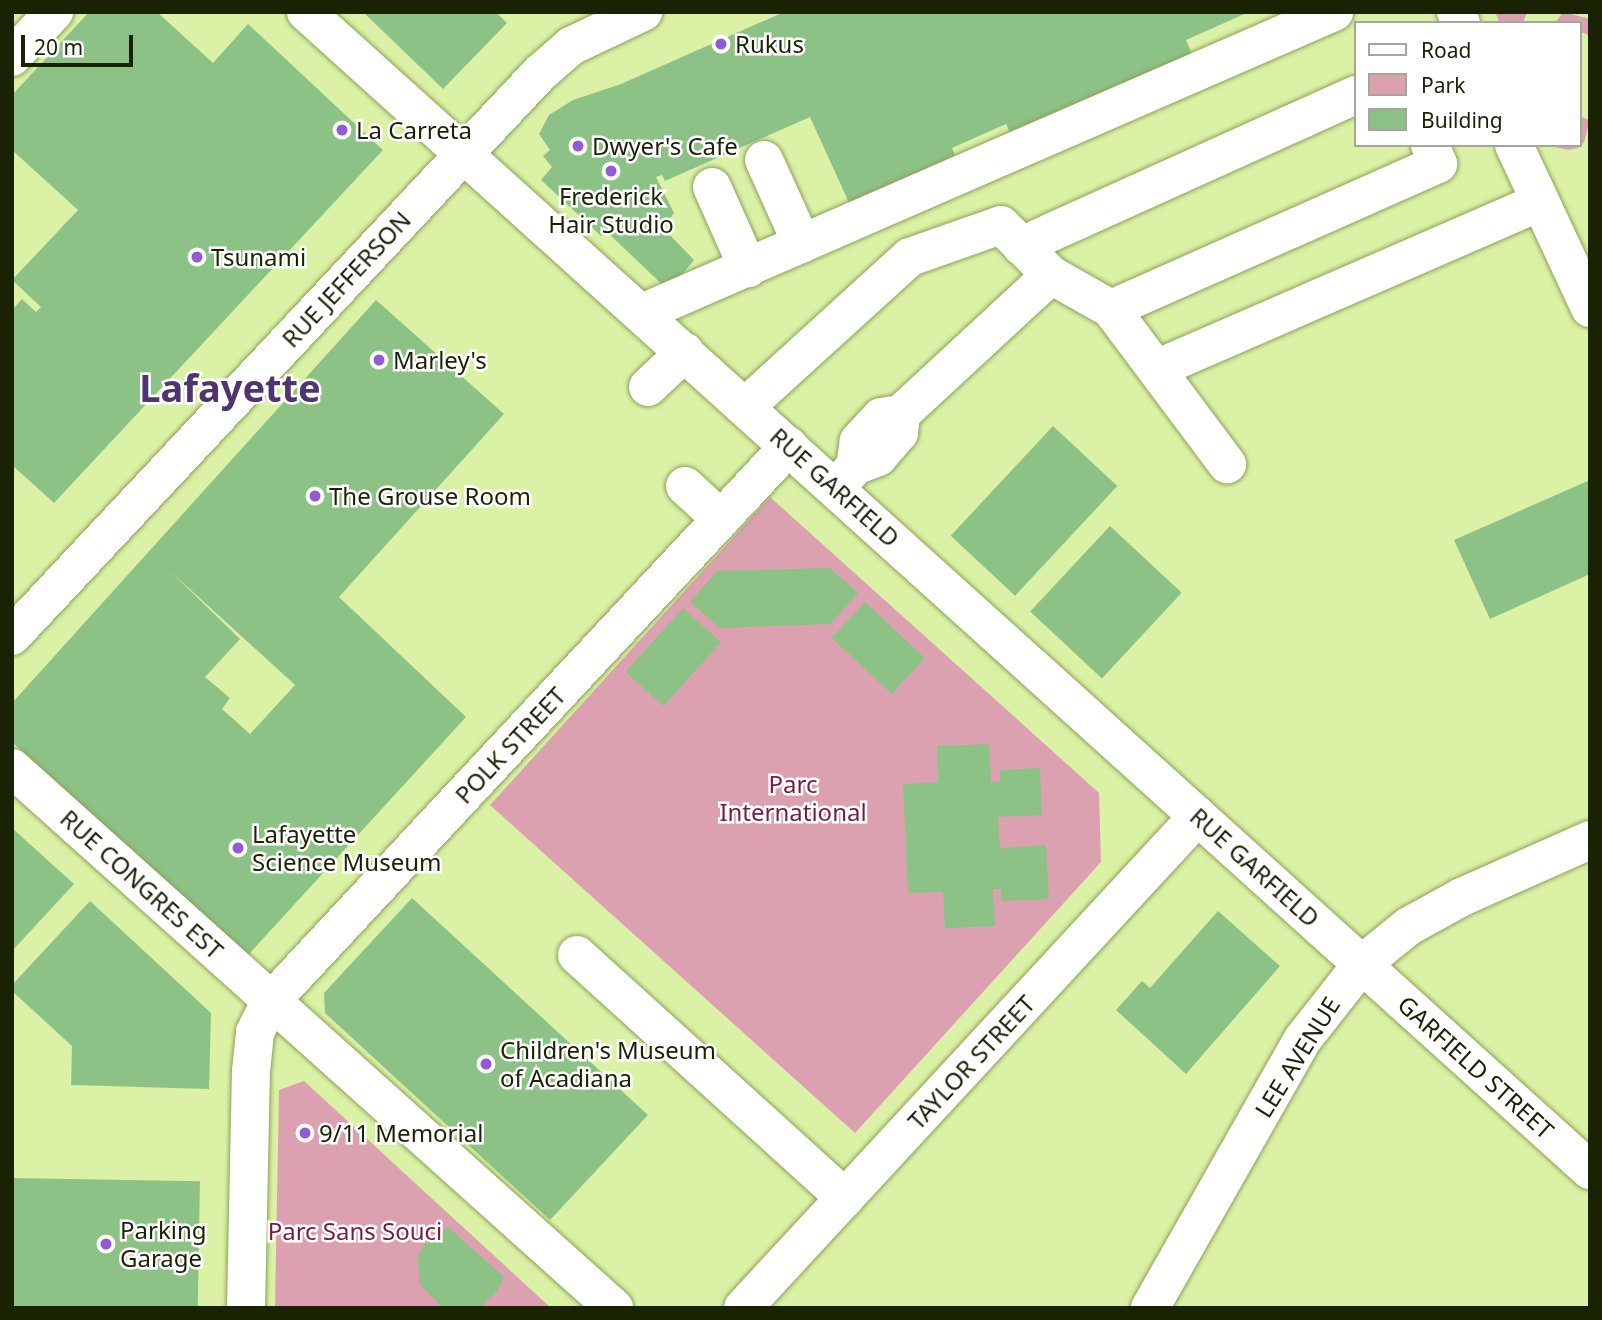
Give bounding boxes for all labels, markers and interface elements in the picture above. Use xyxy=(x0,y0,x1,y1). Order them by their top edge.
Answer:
scale bar xyxy=(24,21,136,65)
legend xyxy=(1354,21,1581,147)
place label: Rukus xyxy=(735,30,804,58)
text: 20 m xyxy=(34,33,83,61)
marker: Rukus xyxy=(713,36,729,52)
text: Road xyxy=(1421,36,1471,64)
text: Park xyxy=(1421,71,1465,99)
text: Building xyxy=(1421,106,1503,134)
place label: La Carreta xyxy=(356,116,472,144)
marker: La Carreta xyxy=(334,122,350,138)
place label: Dwyer's Cafe xyxy=(592,132,738,160)
marker: Dwyer's Cafe xyxy=(570,138,586,154)
marker: Frederick Hair Studio xyxy=(603,163,619,179)
place label: Frederick Hair Studio xyxy=(548,182,674,238)
street label: RUE JEFFERSON xyxy=(276,205,416,353)
place label: Tsunami xyxy=(211,243,306,271)
marker: Tsunami xyxy=(189,249,205,265)
place label: Marley's xyxy=(393,346,487,374)
marker: Marley's xyxy=(371,352,387,368)
district label: Lafayette xyxy=(139,365,321,411)
street label: RUE GARFIELD xyxy=(764,421,906,553)
place label: The Grouse Room xyxy=(329,482,531,510)
marker: The Grouse Room xyxy=(307,488,323,504)
street label: POLK STREET xyxy=(449,681,571,809)
park label: Parc International xyxy=(719,770,867,826)
street label: RUE GARFIELD xyxy=(1184,801,1326,933)
street label: RUE CONGRES EST xyxy=(55,803,229,965)
place label: Lafayette Science Museum xyxy=(252,820,441,876)
marker: Lafayette Science Museum xyxy=(230,840,246,856)
street label: TAYLOR STREET xyxy=(902,989,1040,1135)
street label: GARFIELD STREET xyxy=(1392,990,1560,1144)
street label: LEE AVENUE xyxy=(1249,991,1345,1123)
place label: Children's Museum of Acadiana xyxy=(500,1036,716,1092)
marker: Children's Museum of Acadiana xyxy=(478,1056,494,1072)
place label: 9/11 Memorial xyxy=(319,1119,483,1147)
marker: 9/11 Memorial xyxy=(297,1125,313,1141)
place label: Parking Garage xyxy=(120,1216,206,1272)
park label: Parc Sans Souci xyxy=(268,1217,442,1245)
marker: Parking Garage xyxy=(98,1236,114,1252)

